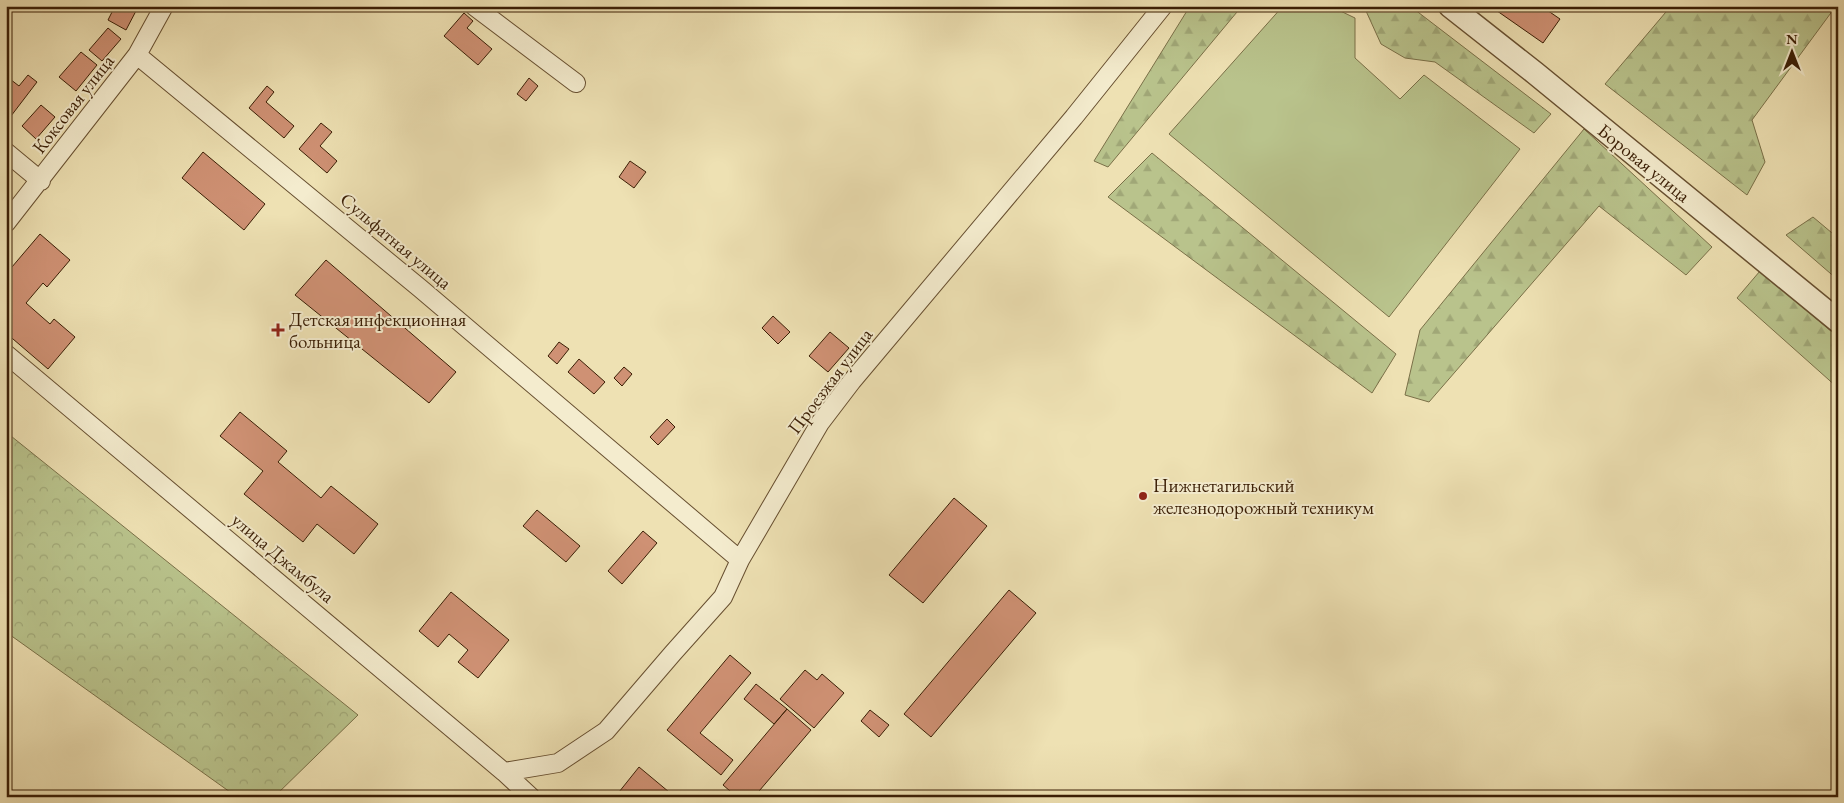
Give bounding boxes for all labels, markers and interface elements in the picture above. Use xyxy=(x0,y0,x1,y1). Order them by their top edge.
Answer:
north arrow xyxy=(1766,28,1816,78)
text: N xyxy=(1786,30,1798,48)
street label: Коксовая улица xyxy=(26,49,120,159)
street label: Боровая улица xyxy=(1593,118,1696,208)
street label: Сульфатная улица xyxy=(335,187,457,295)
place label: Детская инфекционная больница xyxy=(289,307,467,354)
marker: Детская инфекционная больница xyxy=(271,323,285,337)
street label: Проезжая улица xyxy=(782,323,878,439)
place label: Нижнетагильский железнодорожный техникум xyxy=(1153,473,1374,520)
marker: Нижнетагильский железнодорожный техникум xyxy=(1137,490,1149,502)
street label: улица Джамбула xyxy=(226,508,340,609)

